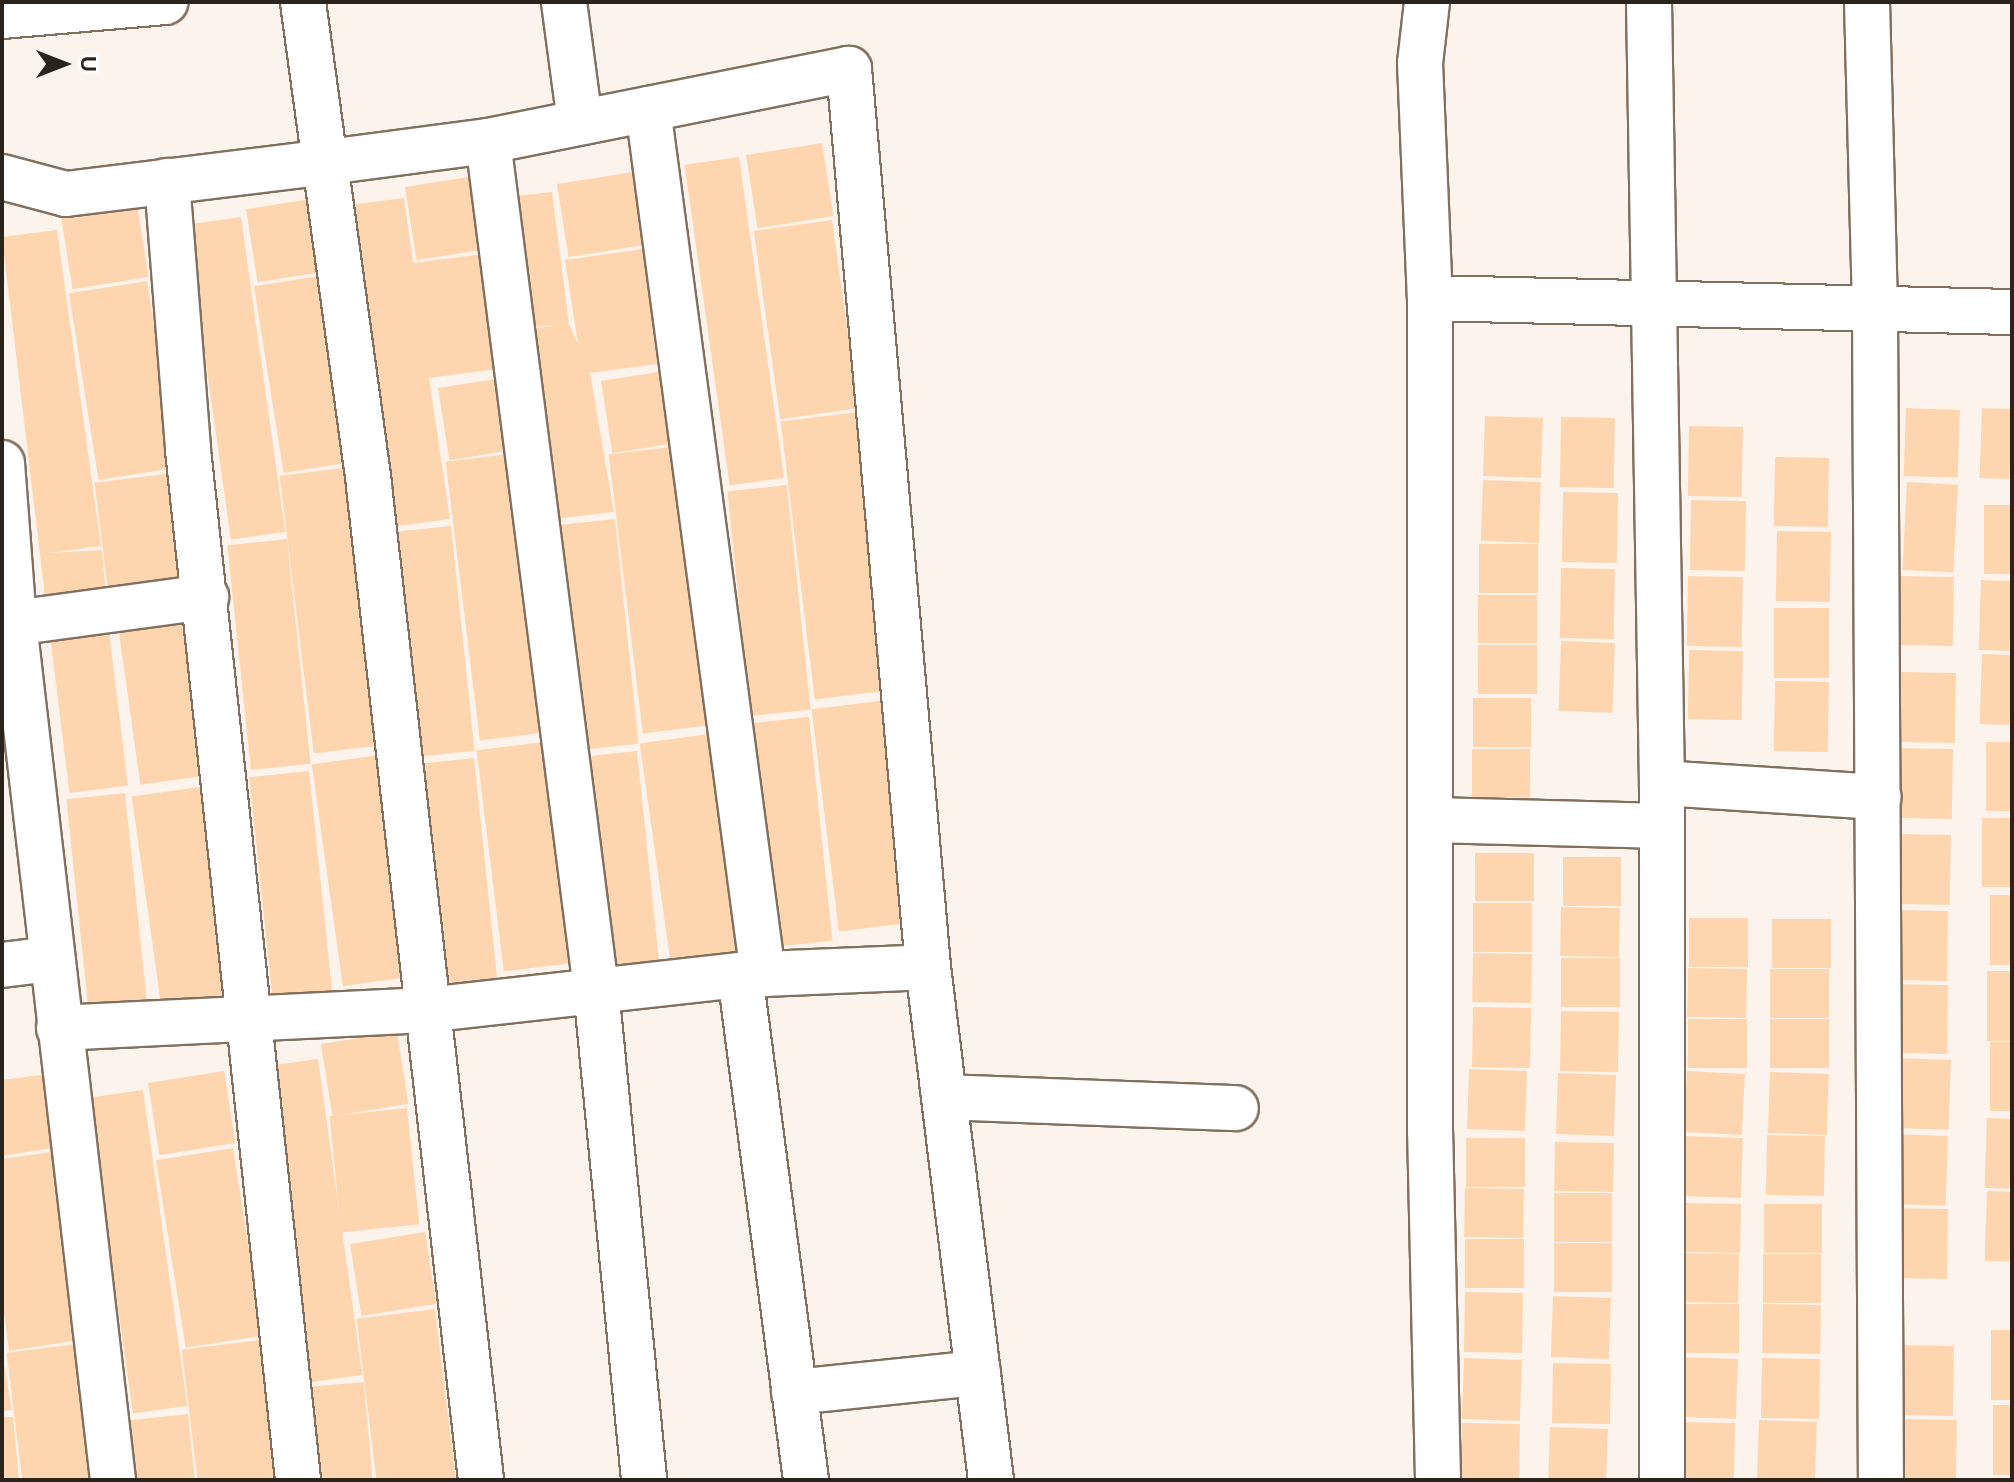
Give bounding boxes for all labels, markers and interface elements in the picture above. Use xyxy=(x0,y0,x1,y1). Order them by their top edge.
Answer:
north arrow xyxy=(24,24,104,104)
text: U xyxy=(76,56,101,72)

